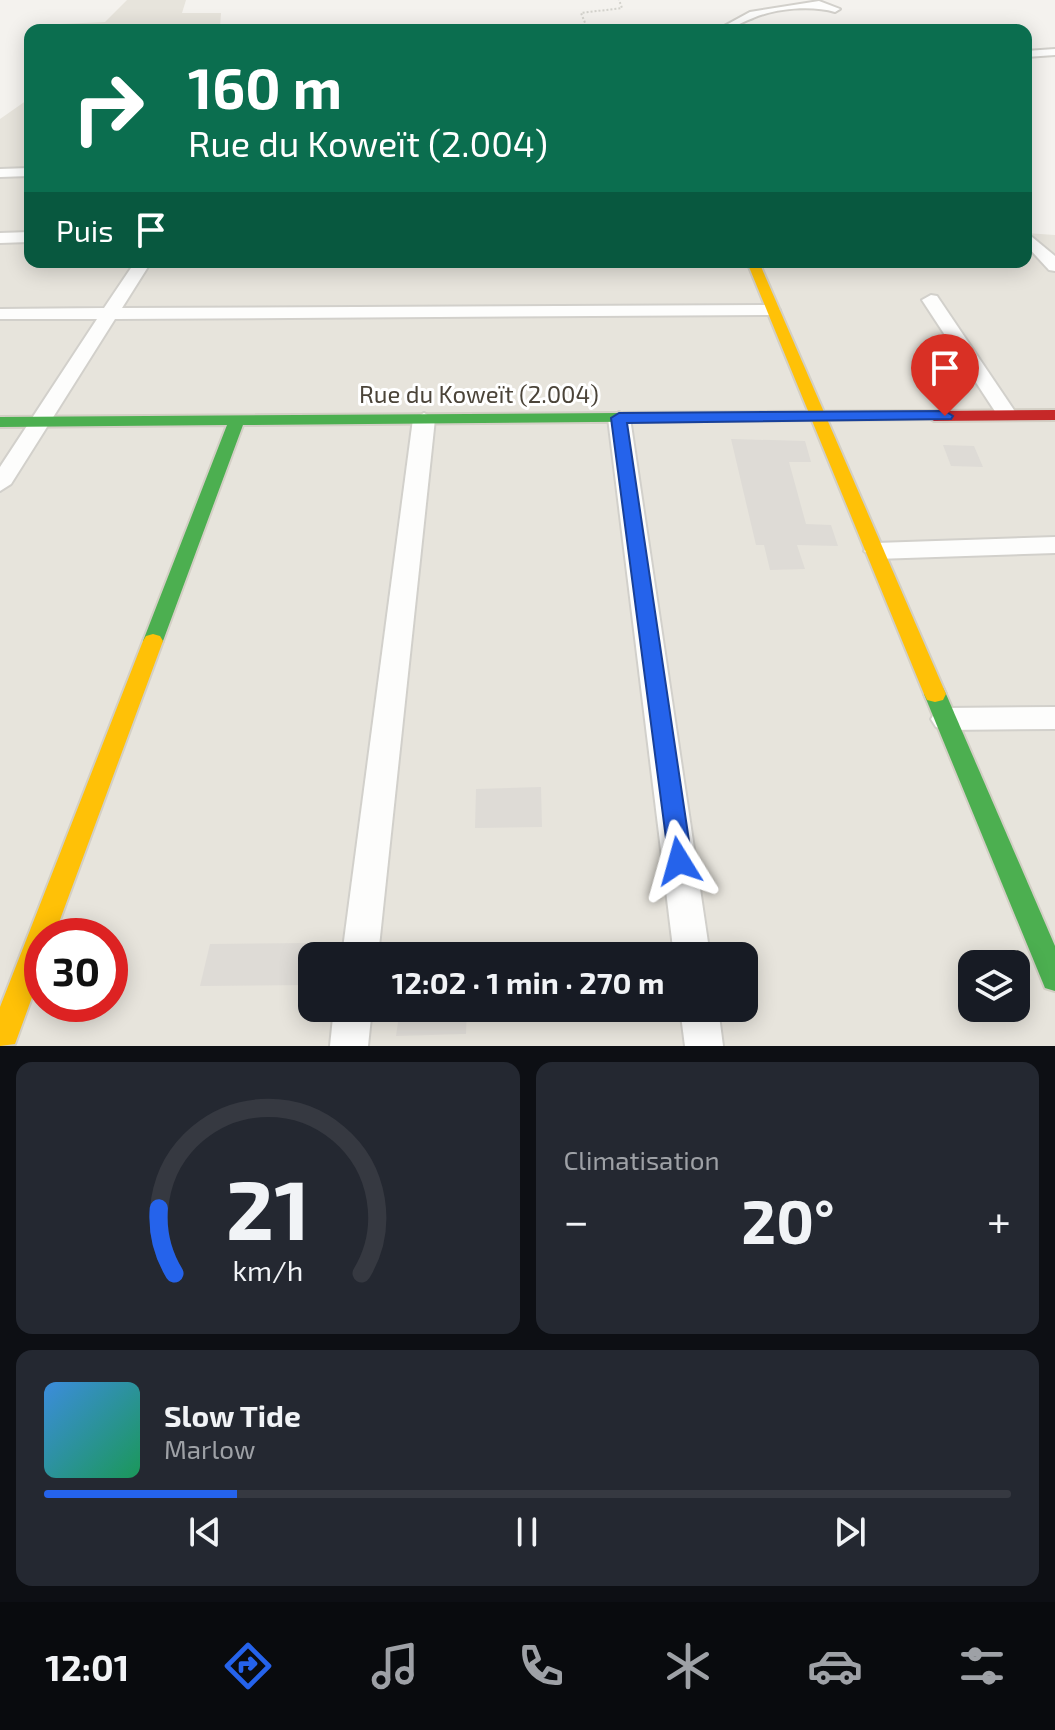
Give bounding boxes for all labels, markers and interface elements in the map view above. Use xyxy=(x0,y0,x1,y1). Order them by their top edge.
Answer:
text: 160 m xyxy=(188,53,342,120)
icon: right xyxy=(56,56,160,160)
text: Rue du Koweït (2.004) xyxy=(188,121,548,164)
icon: arrive xyxy=(129,208,173,252)
text: Puis xyxy=(56,212,113,248)
pin xyxy=(911,334,979,416)
icon: arrive xyxy=(923,346,967,390)
street label: Rue du Koweït (2.004) xyxy=(359,379,599,408)
position arrow xyxy=(637,819,721,903)
speed limit sign: 30 xyxy=(24,918,128,1022)
map controls xyxy=(958,950,1030,1022)
button: layers xyxy=(958,950,1030,1022)
text: 12:02 · 1 min · 270 m xyxy=(392,964,664,1000)
text: Climatisation xyxy=(564,1144,720,1175)
text: 21 xyxy=(226,1157,310,1257)
text: 20° xyxy=(741,1184,835,1256)
text: − xyxy=(564,1193,589,1246)
text: + xyxy=(987,1193,1011,1246)
text: km/h xyxy=(232,1252,303,1287)
text: Slow Tide xyxy=(164,1397,301,1433)
text: Marlow xyxy=(164,1433,255,1464)
icon: previous xyxy=(183,1510,227,1554)
icon: pause xyxy=(505,1510,549,1554)
icon: next xyxy=(828,1510,872,1554)
icon: directions xyxy=(220,1638,276,1694)
icon: music xyxy=(367,1638,423,1694)
icon: phone xyxy=(513,1638,569,1694)
icon: climate xyxy=(660,1638,716,1694)
icon: car xyxy=(807,1638,863,1694)
icon: filters xyxy=(954,1638,1010,1694)
text: 12:01 xyxy=(45,1645,129,1688)

